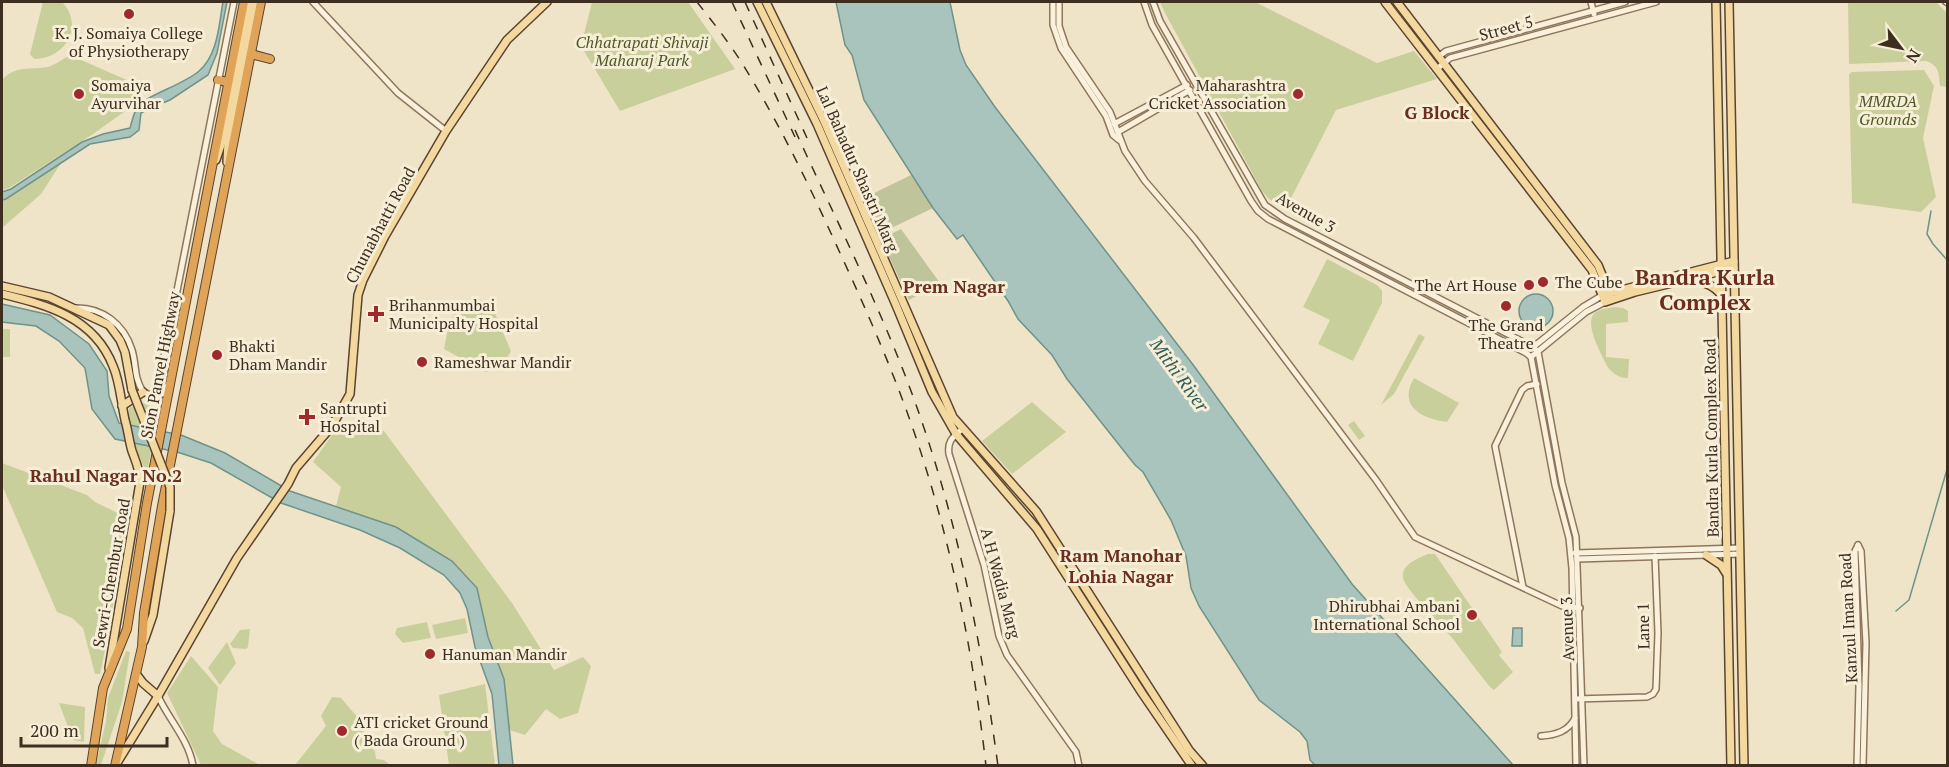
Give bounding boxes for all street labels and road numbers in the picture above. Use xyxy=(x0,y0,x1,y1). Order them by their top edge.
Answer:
street label: Street 5 xyxy=(1477,10,1535,46)
street label: Lal Bahadur Shastri Marg xyxy=(811,83,905,256)
street label: Chunabhatti Road xyxy=(340,163,420,287)
street label: Avenue 3 xyxy=(1272,186,1340,238)
street label: Sion Panvel Highway xyxy=(135,289,185,440)
street label: Bandra Kurla Complex Road xyxy=(1698,338,1724,538)
street label: Sewri-Chembur Road xyxy=(87,497,135,649)
street label: A H Wadia Marg xyxy=(976,525,1027,642)
street label: Kanzul Iman Road xyxy=(1834,552,1862,684)
street label: Avenue 3 xyxy=(1555,596,1579,662)
street label: Lane 1 xyxy=(1632,602,1654,650)

